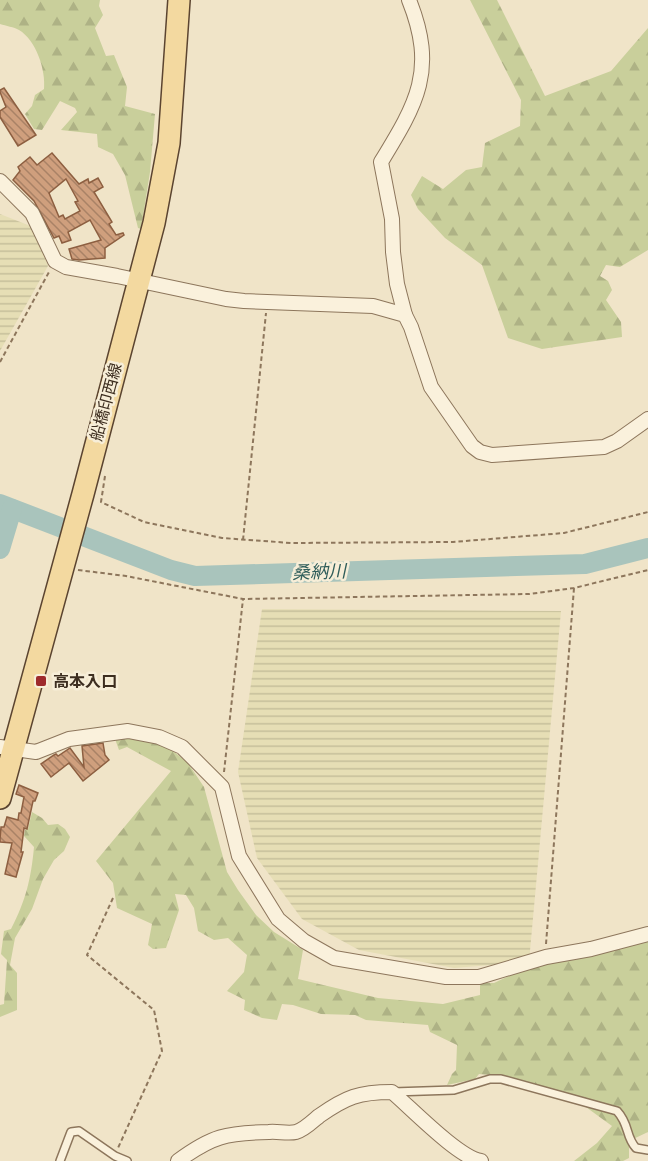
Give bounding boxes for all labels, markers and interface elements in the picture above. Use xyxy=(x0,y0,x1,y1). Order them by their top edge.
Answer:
street label: 船橋印西線 xyxy=(87,361,125,443)
water label: 桑納川 xyxy=(292,561,348,583)
place label: 高本入口 xyxy=(53,673,117,690)
marker: 高本入口 xyxy=(34,674,48,688)

